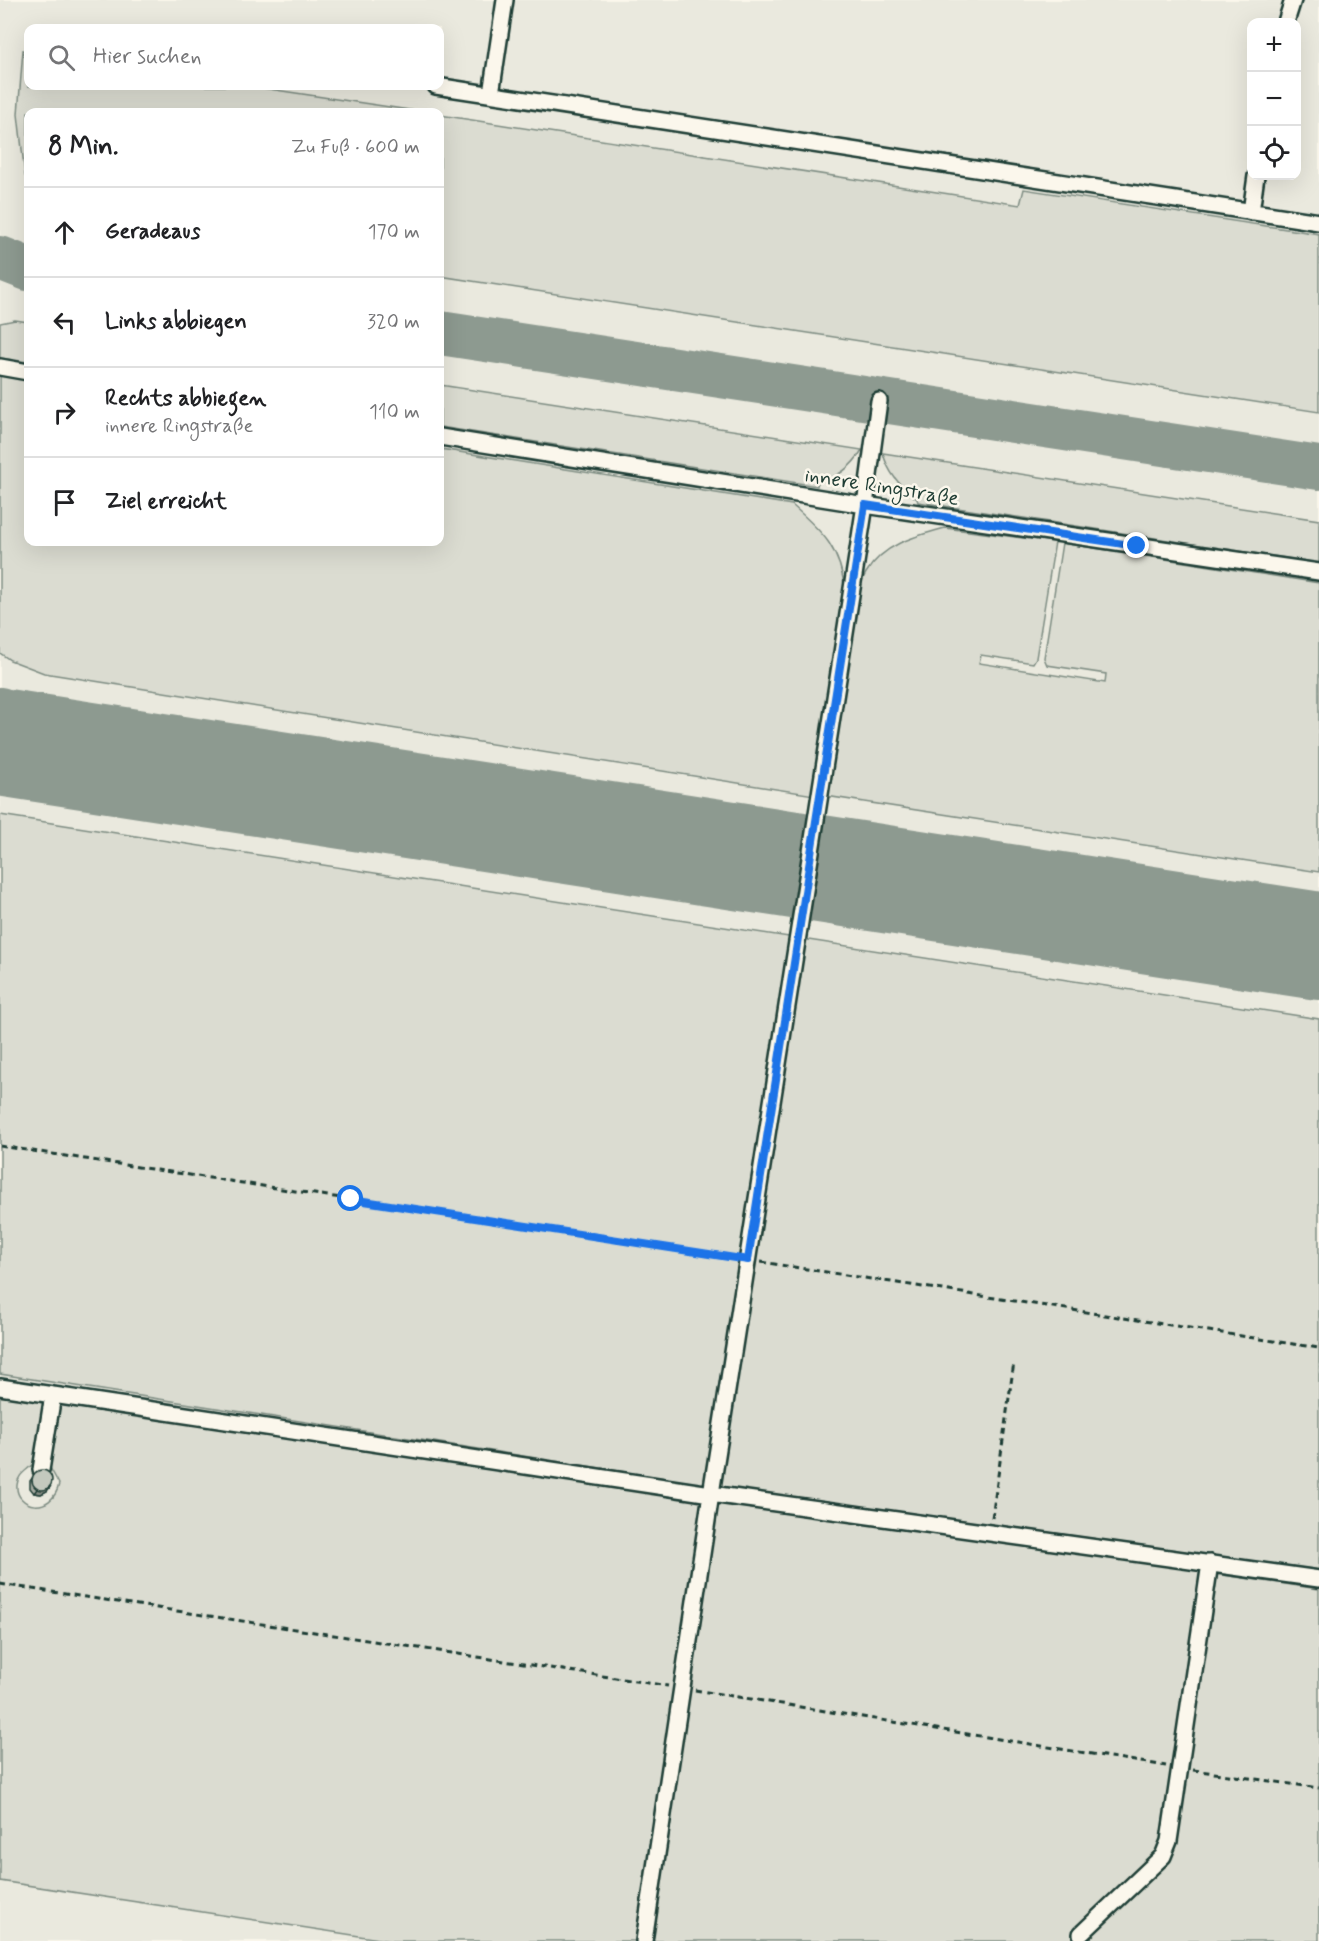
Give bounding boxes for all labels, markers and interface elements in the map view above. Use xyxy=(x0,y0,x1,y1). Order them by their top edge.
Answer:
map controls xyxy=(1247,18,1301,180)
button: + xyxy=(1247,18,1301,72)
search box xyxy=(24,24,444,90)
icon: search xyxy=(45,41,78,74)
text: Hier suchen xyxy=(93,43,202,71)
button: − xyxy=(1247,72,1301,126)
button: locate xyxy=(1247,126,1301,180)
text: 8 Min. xyxy=(48,130,118,164)
text: Zu Fuß · 600 m xyxy=(291,134,420,161)
icon: ahead xyxy=(48,216,81,249)
text: Geradeaus xyxy=(105,218,200,246)
text: 170 m xyxy=(368,219,420,246)
icon: left xyxy=(48,306,81,339)
text: Links abbiegen xyxy=(105,308,247,336)
text: 320 m xyxy=(367,309,420,336)
text: Rechts abbiegen xyxy=(105,385,266,413)
icon: right xyxy=(48,396,81,429)
text: 110 m xyxy=(369,399,420,426)
text: innere Ringstraße xyxy=(105,413,253,440)
street label: innere Ringstraße xyxy=(803,461,961,514)
icon: arrive xyxy=(48,486,81,519)
text: Ziel erreicht xyxy=(105,488,227,516)
route end xyxy=(1123,532,1149,558)
route start xyxy=(337,1185,363,1211)

